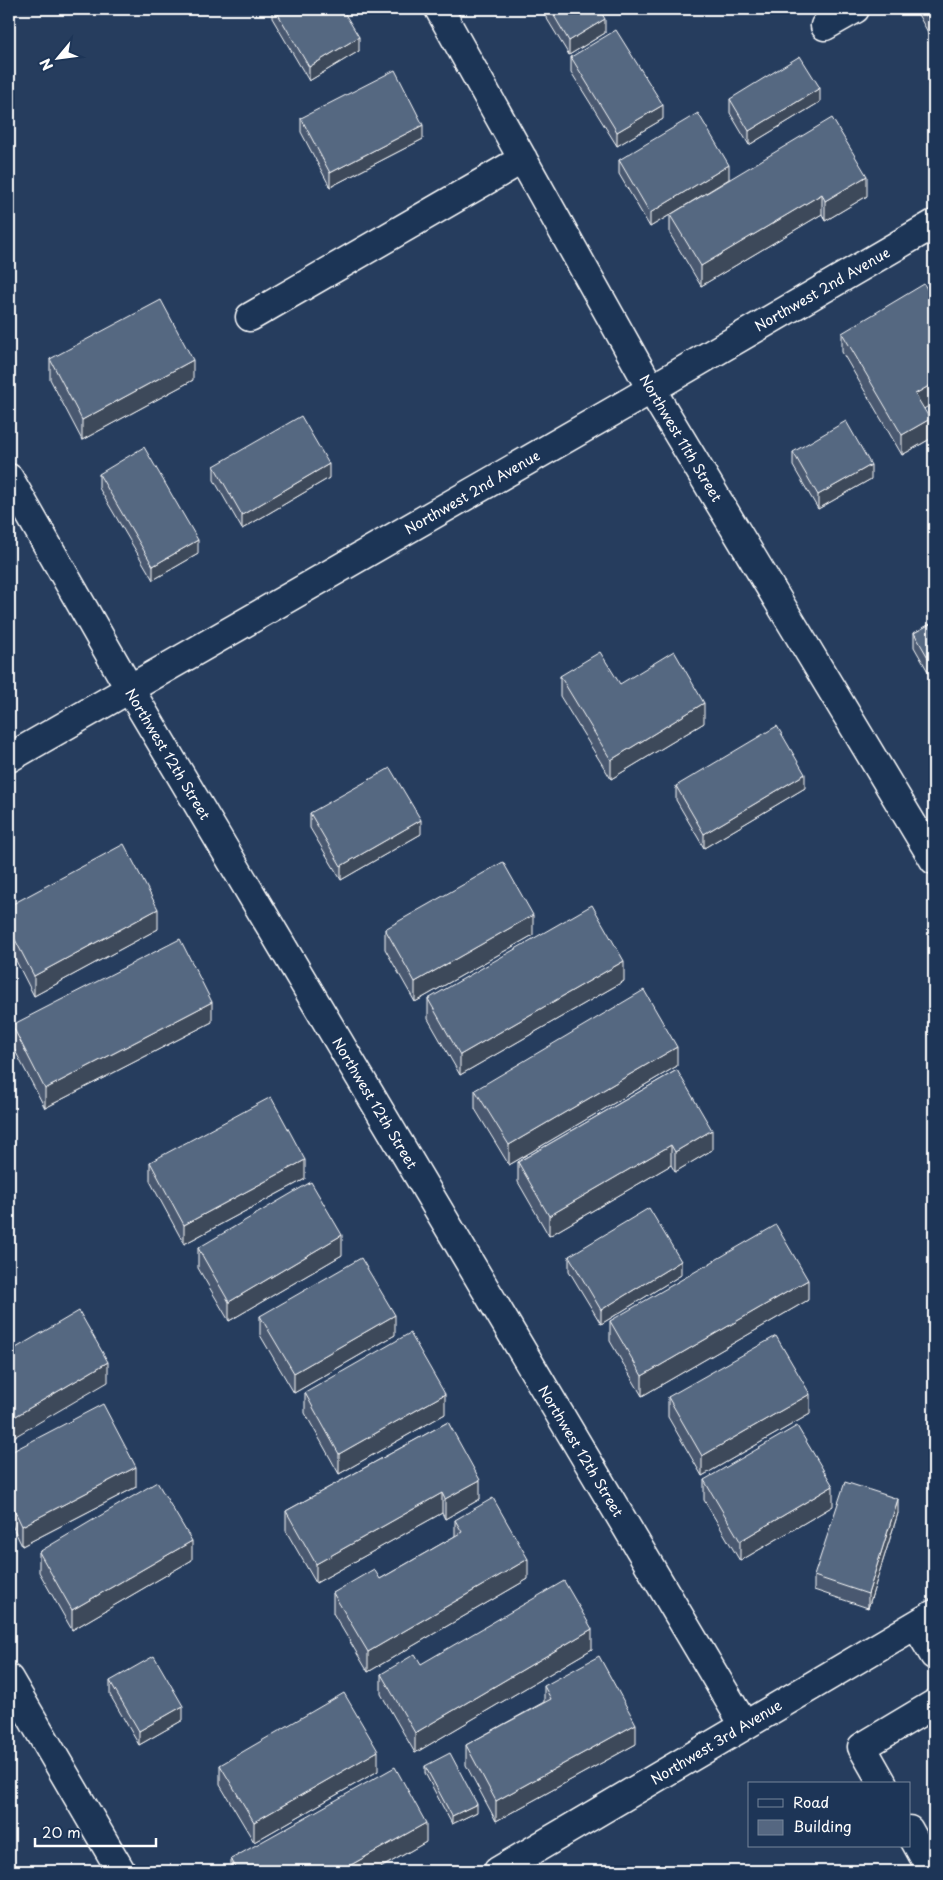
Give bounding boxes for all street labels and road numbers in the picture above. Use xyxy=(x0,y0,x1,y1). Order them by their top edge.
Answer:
street label: Northwest 2nd Avenue xyxy=(751,242,894,336)
street label: Northwest 11th Street xyxy=(635,370,728,506)
street label: Northwest 2nd Avenue xyxy=(401,445,544,539)
street label: Northwest 12th Street xyxy=(120,684,216,824)
street label: Northwest 12th Street xyxy=(327,1033,423,1173)
street label: Northwest 12th Street xyxy=(533,1381,629,1521)
street label: Northwest 3rd Avenue xyxy=(646,1694,786,1790)

